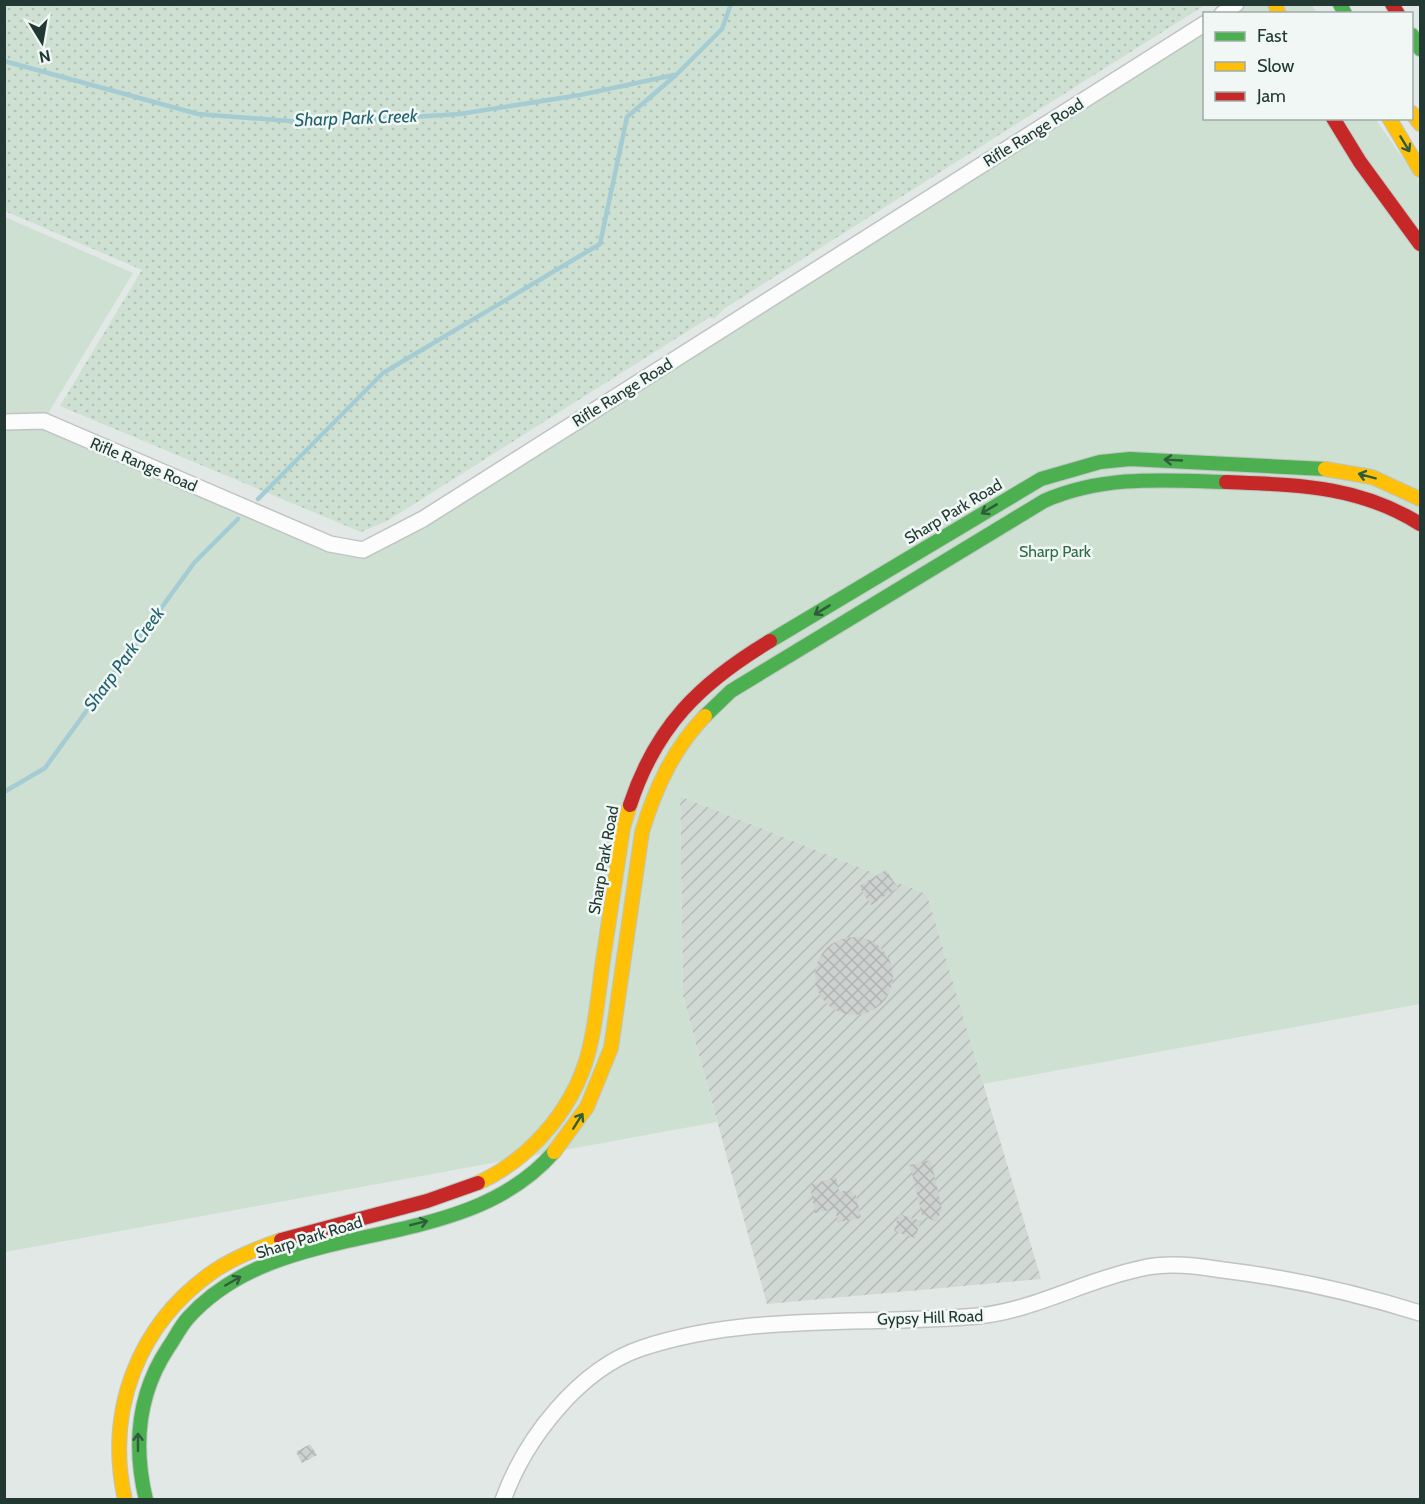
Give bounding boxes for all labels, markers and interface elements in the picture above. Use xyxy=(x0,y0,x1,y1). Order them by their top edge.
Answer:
north arrow xyxy=(12,12,72,72)
legend xyxy=(1203,12,1413,120)
text: Fast xyxy=(1257,25,1288,47)
text: N xyxy=(37,46,52,67)
text: Slow xyxy=(1257,55,1294,77)
text: Jam xyxy=(1256,85,1286,107)
street label: Rifle Range Road xyxy=(980,94,1087,171)
water label: Sharp Park Creek xyxy=(294,105,419,131)
one-way arrow xyxy=(1399,135,1411,152)
street label: Rifle Range Road xyxy=(569,354,676,431)
street label: Rifle Range Road xyxy=(87,433,200,496)
one-way arrow xyxy=(1164,454,1184,465)
one-way arrow xyxy=(1358,470,1377,482)
street label: Sharp Park Road xyxy=(901,475,1005,548)
one-way arrow xyxy=(981,503,998,515)
park label: Sharp Park xyxy=(1019,542,1092,561)
water label: Sharp Park Creek xyxy=(79,602,170,715)
one-way arrow xyxy=(814,604,831,616)
street label: Sharp Park Road xyxy=(585,804,622,916)
one-way arrow xyxy=(572,1113,585,1130)
street label: Sharp Park Road xyxy=(254,1212,365,1263)
one-way arrow xyxy=(409,1217,428,1229)
one-way arrow xyxy=(224,1275,241,1287)
street label: Gypsy Hill Road xyxy=(877,1306,983,1329)
one-way arrow xyxy=(132,1432,144,1452)

